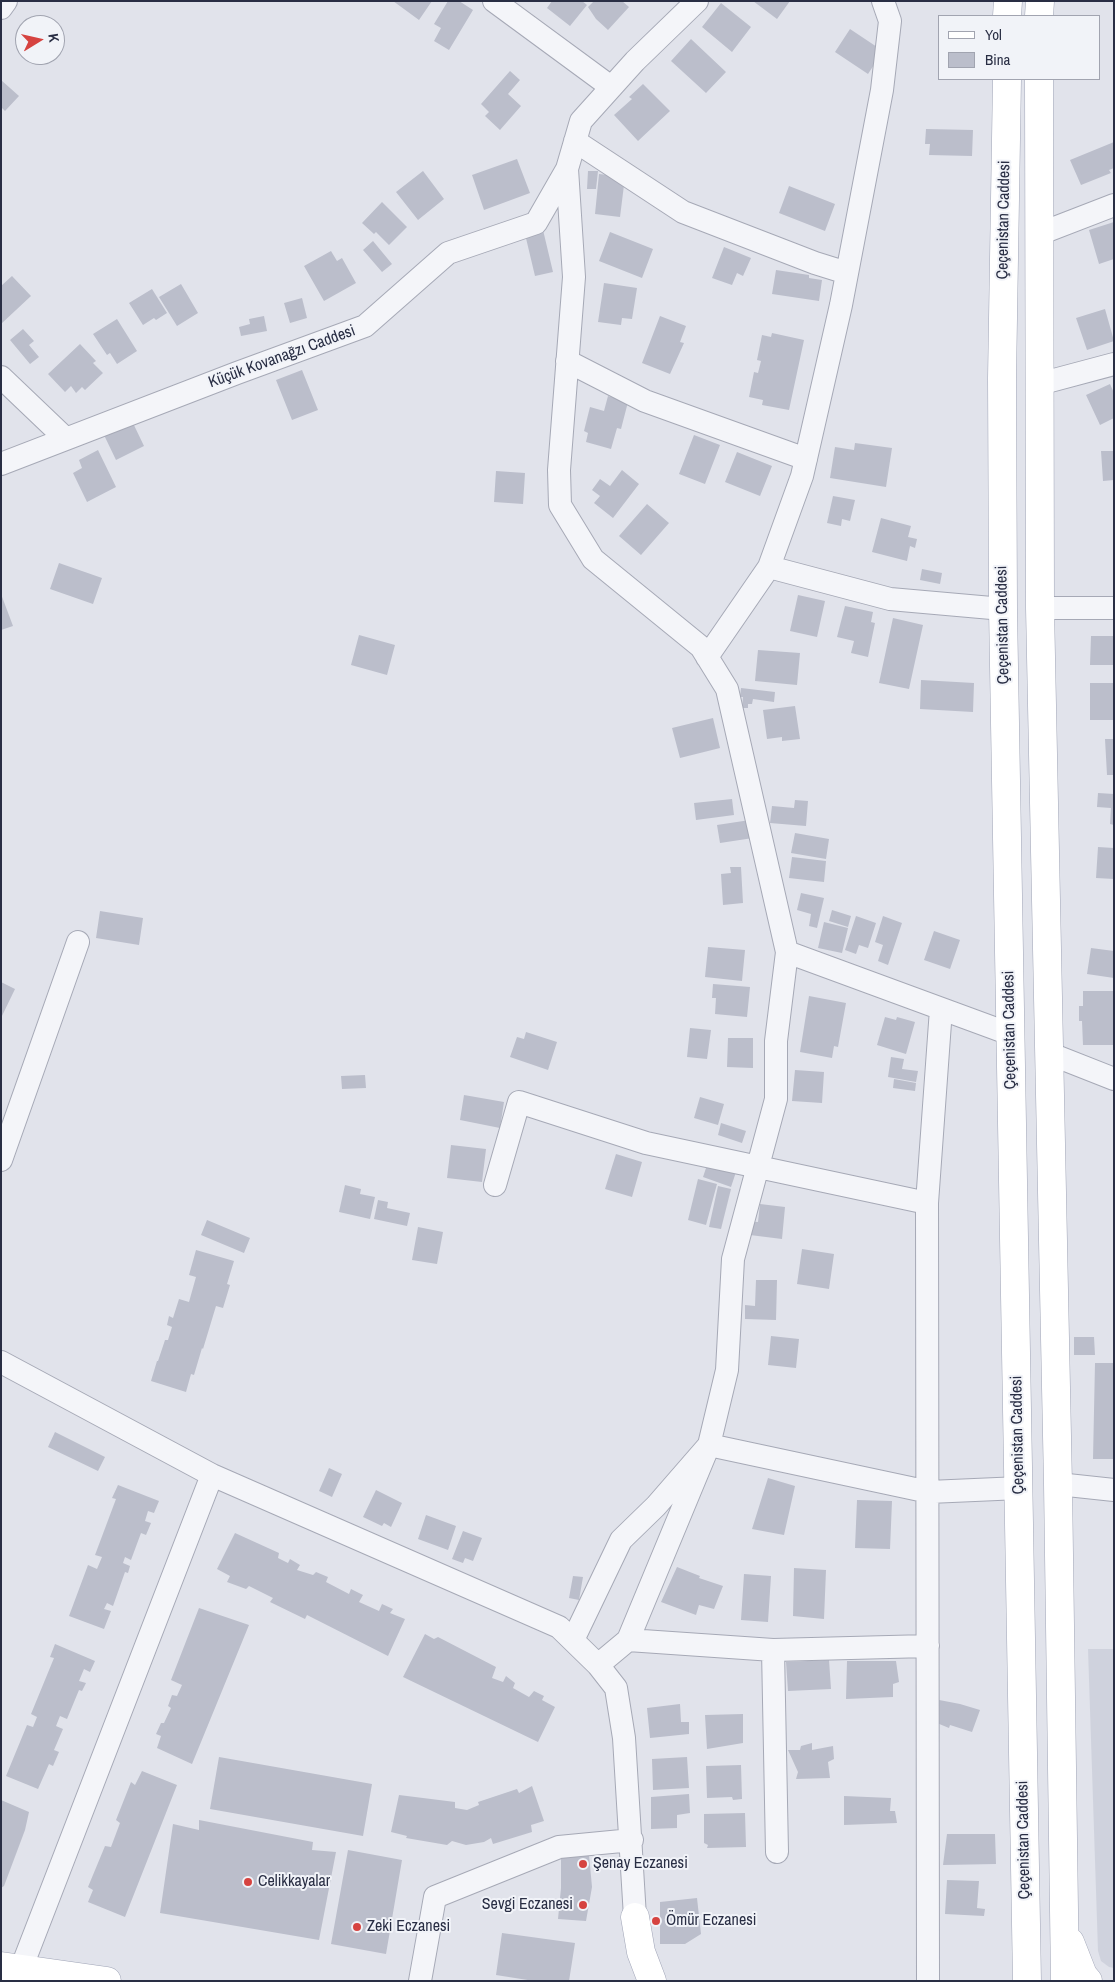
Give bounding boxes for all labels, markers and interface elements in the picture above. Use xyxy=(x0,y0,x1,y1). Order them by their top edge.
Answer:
north arrow xyxy=(15,15,65,65)
legend xyxy=(938,15,1100,80)
text: Yol xyxy=(985,24,1002,45)
text: K xyxy=(44,32,63,43)
text: Bina xyxy=(985,49,1010,70)
street label: Çeçenistan Caddesi xyxy=(993,160,1015,280)
street label: Küçük Kovanağzı Caddesi xyxy=(206,322,358,392)
street label: Çeçenistan Caddesi xyxy=(992,565,1014,685)
street label: Çeçenistan Caddesi xyxy=(999,970,1021,1090)
street label: Çeçenistan Caddesi xyxy=(1007,1375,1029,1495)
street label: Çeçenistan Caddesi xyxy=(1013,1780,1035,1900)
place label: Şenay Eczanesi xyxy=(593,1854,688,1874)
marker: Şenay Eczanesi xyxy=(577,1858,589,1870)
place label: Celikkayalar xyxy=(258,1872,330,1892)
marker: Celikkayalar xyxy=(242,1876,254,1888)
place label: Sevgi Eczanesi xyxy=(482,1895,573,1915)
marker: Sevgi Eczanesi xyxy=(577,1899,589,1911)
place label: Ömür Eczanesi xyxy=(666,1911,756,1931)
marker: Ömür Eczanesi xyxy=(650,1915,662,1927)
place label: Zeki Eczanesi xyxy=(367,1917,450,1937)
marker: Zeki Eczanesi xyxy=(351,1921,363,1933)

